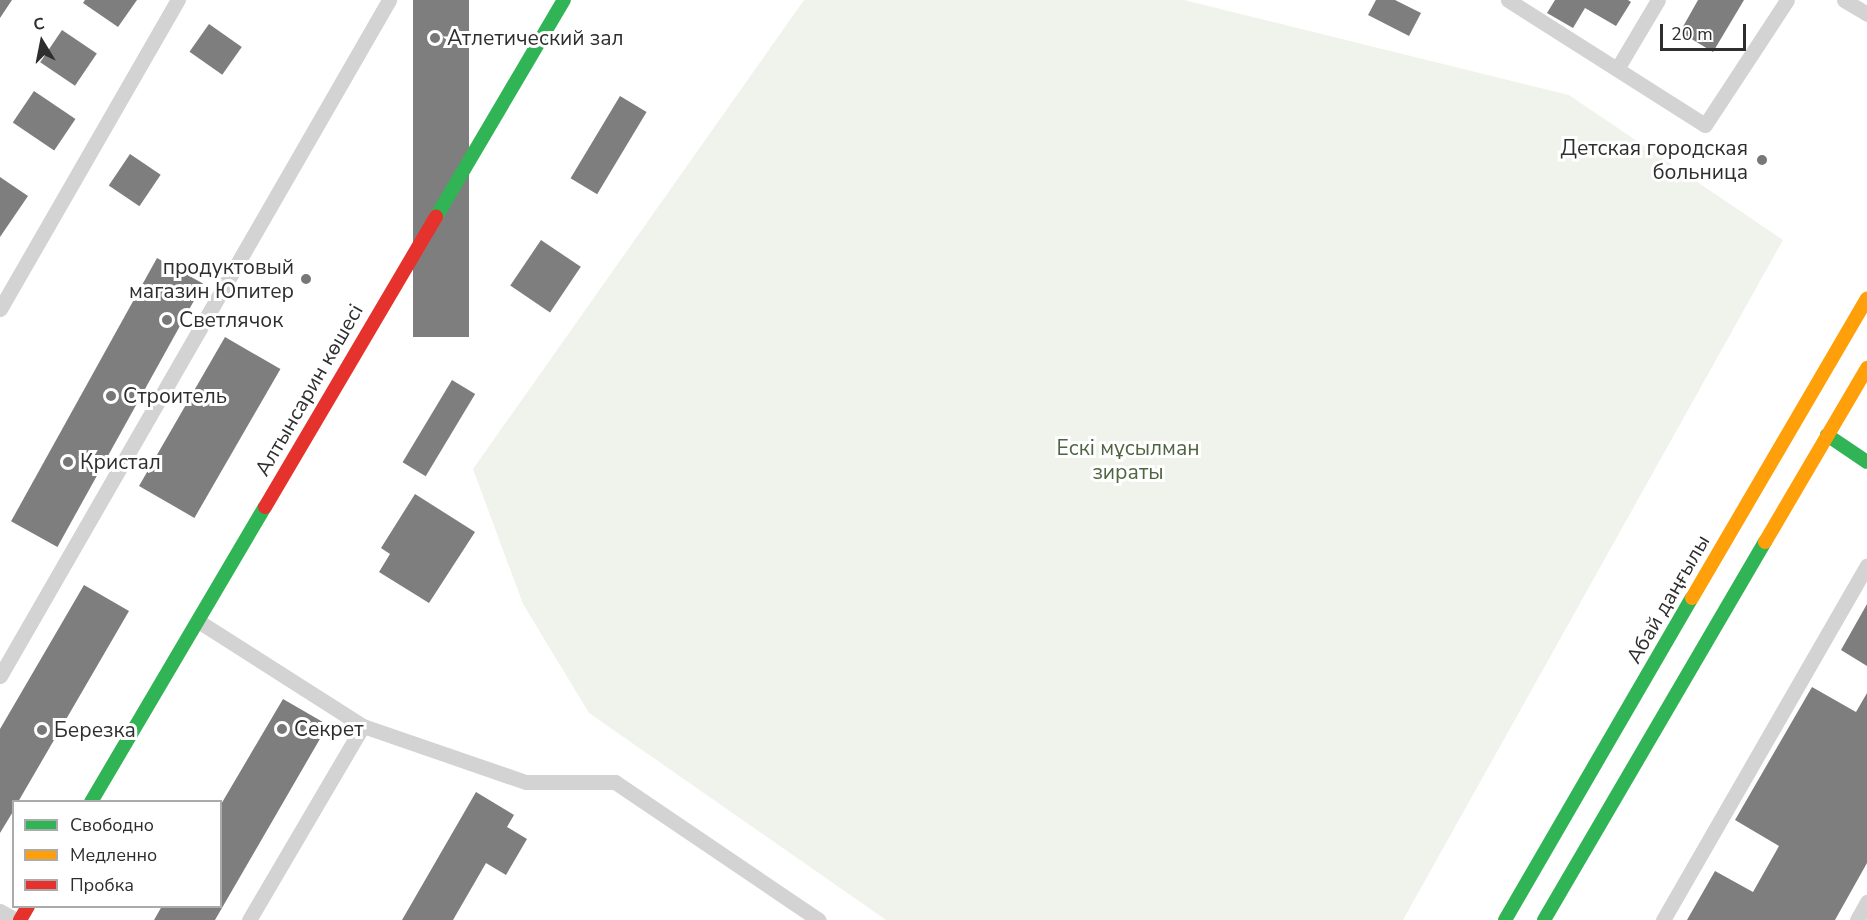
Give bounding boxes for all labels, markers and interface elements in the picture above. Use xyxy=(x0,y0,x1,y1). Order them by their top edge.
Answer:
north arrow xyxy=(12,12,72,72)
text: С xyxy=(32,12,46,36)
scale bar xyxy=(1663,12,1748,50)
text: 20 m xyxy=(1671,22,1713,46)
place label: Атлетический зал xyxy=(447,25,624,51)
marker: Атлетический зал xyxy=(428,31,442,45)
place label: Детская городская больница xyxy=(1561,135,1748,185)
marker: Детская городская больница xyxy=(1753,151,1771,169)
place label: продуктовый магазин Юпитер xyxy=(129,254,294,304)
marker: продуктовый магазин Юпитер xyxy=(299,272,313,286)
street label: Алтынсарин көшесі xyxy=(250,300,368,480)
place label: Светлячок xyxy=(179,307,283,333)
marker: Светлячок xyxy=(160,313,174,327)
place label: Строитель xyxy=(123,383,227,409)
marker: Строитель xyxy=(104,389,118,403)
park label: Ескі мұсылман зираты xyxy=(1056,435,1200,485)
place label: Кристал xyxy=(80,449,161,475)
marker: Кристал xyxy=(61,455,75,469)
street label: Абай даңғылы xyxy=(1621,530,1715,668)
place label: Секрет xyxy=(294,716,364,742)
place label: Березка xyxy=(54,717,136,743)
marker: Секрет xyxy=(275,722,289,736)
marker: Березка xyxy=(35,723,49,737)
legend xyxy=(12,800,222,908)
text: Свободно xyxy=(70,813,154,837)
text: Медленно xyxy=(70,843,157,867)
text: Пробка xyxy=(70,873,134,897)

